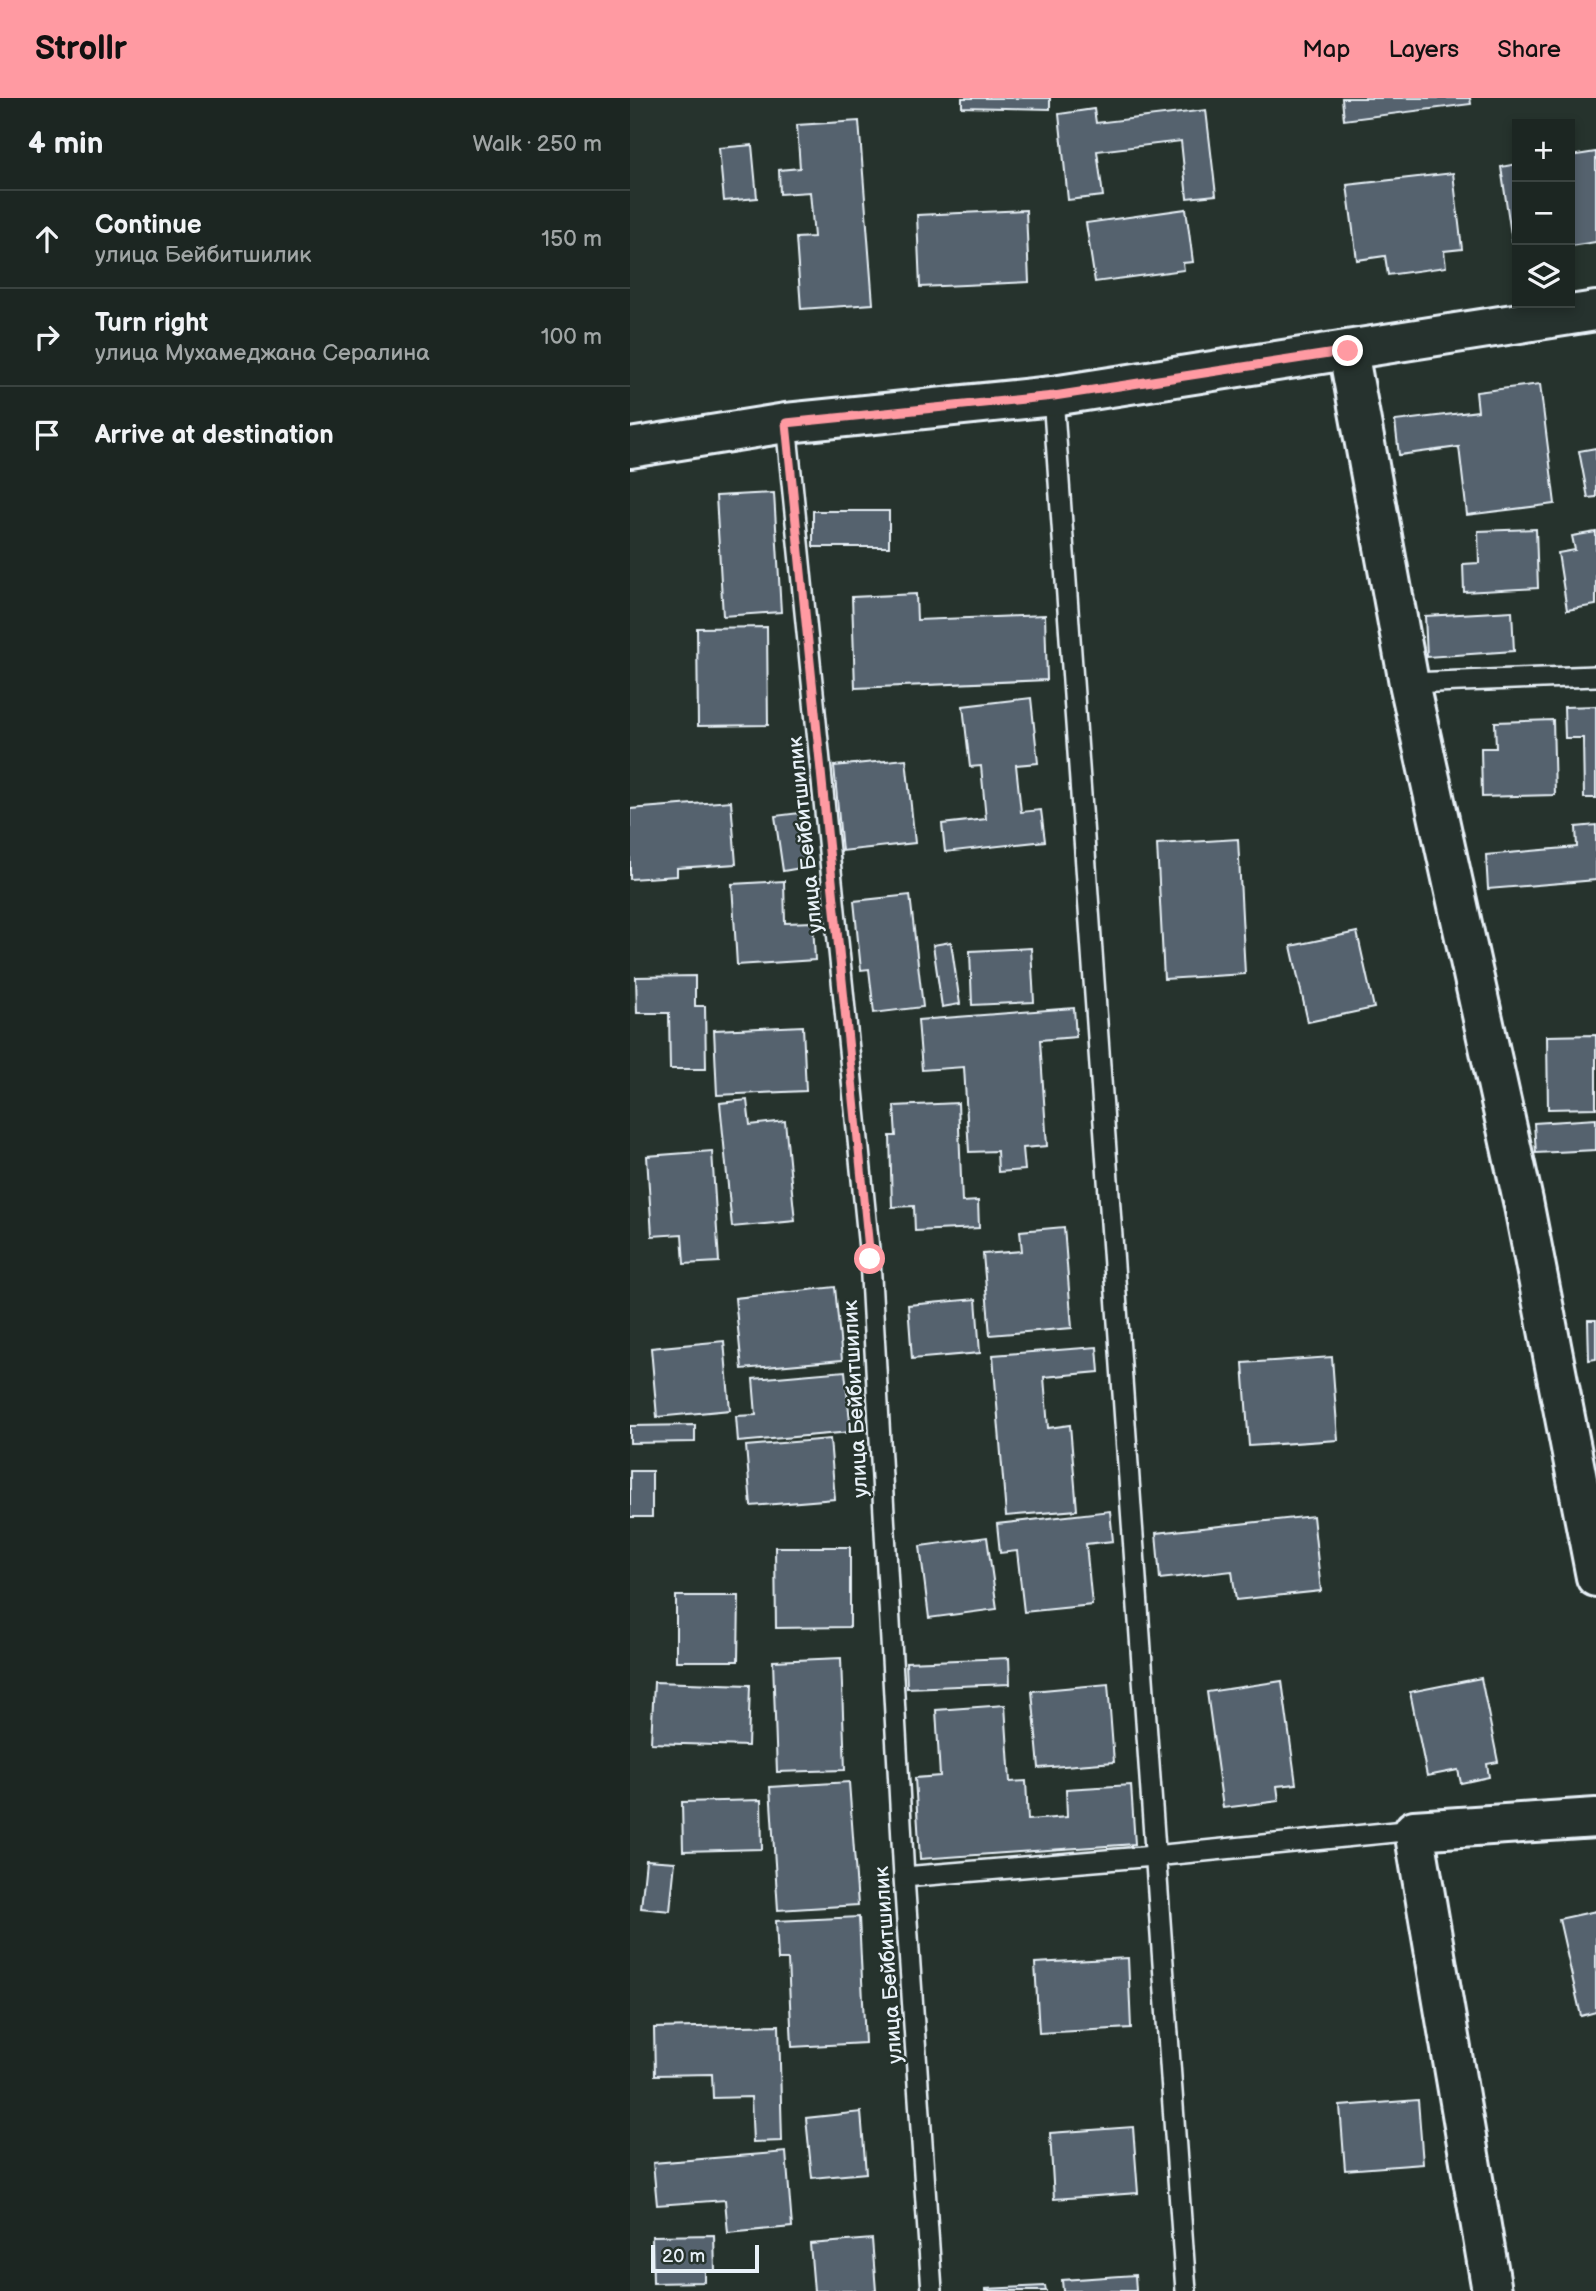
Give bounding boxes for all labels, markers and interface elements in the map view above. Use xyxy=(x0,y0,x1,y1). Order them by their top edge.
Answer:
text: Strollr xyxy=(35,29,127,69)
text: Map xyxy=(1302,35,1350,64)
text: Layers xyxy=(1388,35,1459,64)
text: Share xyxy=(1497,35,1561,64)
map controls xyxy=(1512,119,1575,308)
button: + xyxy=(1512,119,1575,182)
text: 4 min xyxy=(28,126,103,162)
text: Walk · 250 m xyxy=(472,130,602,158)
button: − xyxy=(1512,182,1575,245)
text: Continue xyxy=(95,210,202,241)
icon: ahead xyxy=(28,220,66,258)
text: 150 m xyxy=(541,225,602,253)
text: улица Бейбитшилик xyxy=(95,241,312,269)
button: layers xyxy=(1512,245,1575,308)
text: Turn right xyxy=(95,308,208,339)
icon: right xyxy=(28,318,66,356)
text: 100 m xyxy=(541,323,602,351)
route end xyxy=(1332,335,1363,366)
text: улица Мухамеджана Сералина xyxy=(95,339,430,367)
icon: arrive xyxy=(28,416,66,454)
text: Arrive at destination xyxy=(95,420,334,451)
street label: улица Бейбитшилик xyxy=(783,735,828,935)
route start xyxy=(854,1243,885,1274)
street label: улица Бейбитшилик xyxy=(838,1300,873,1498)
street label: улица Бейбитшилик xyxy=(869,1865,908,2064)
scale bar xyxy=(651,2242,760,2274)
text: 20 m xyxy=(662,2245,705,2268)

